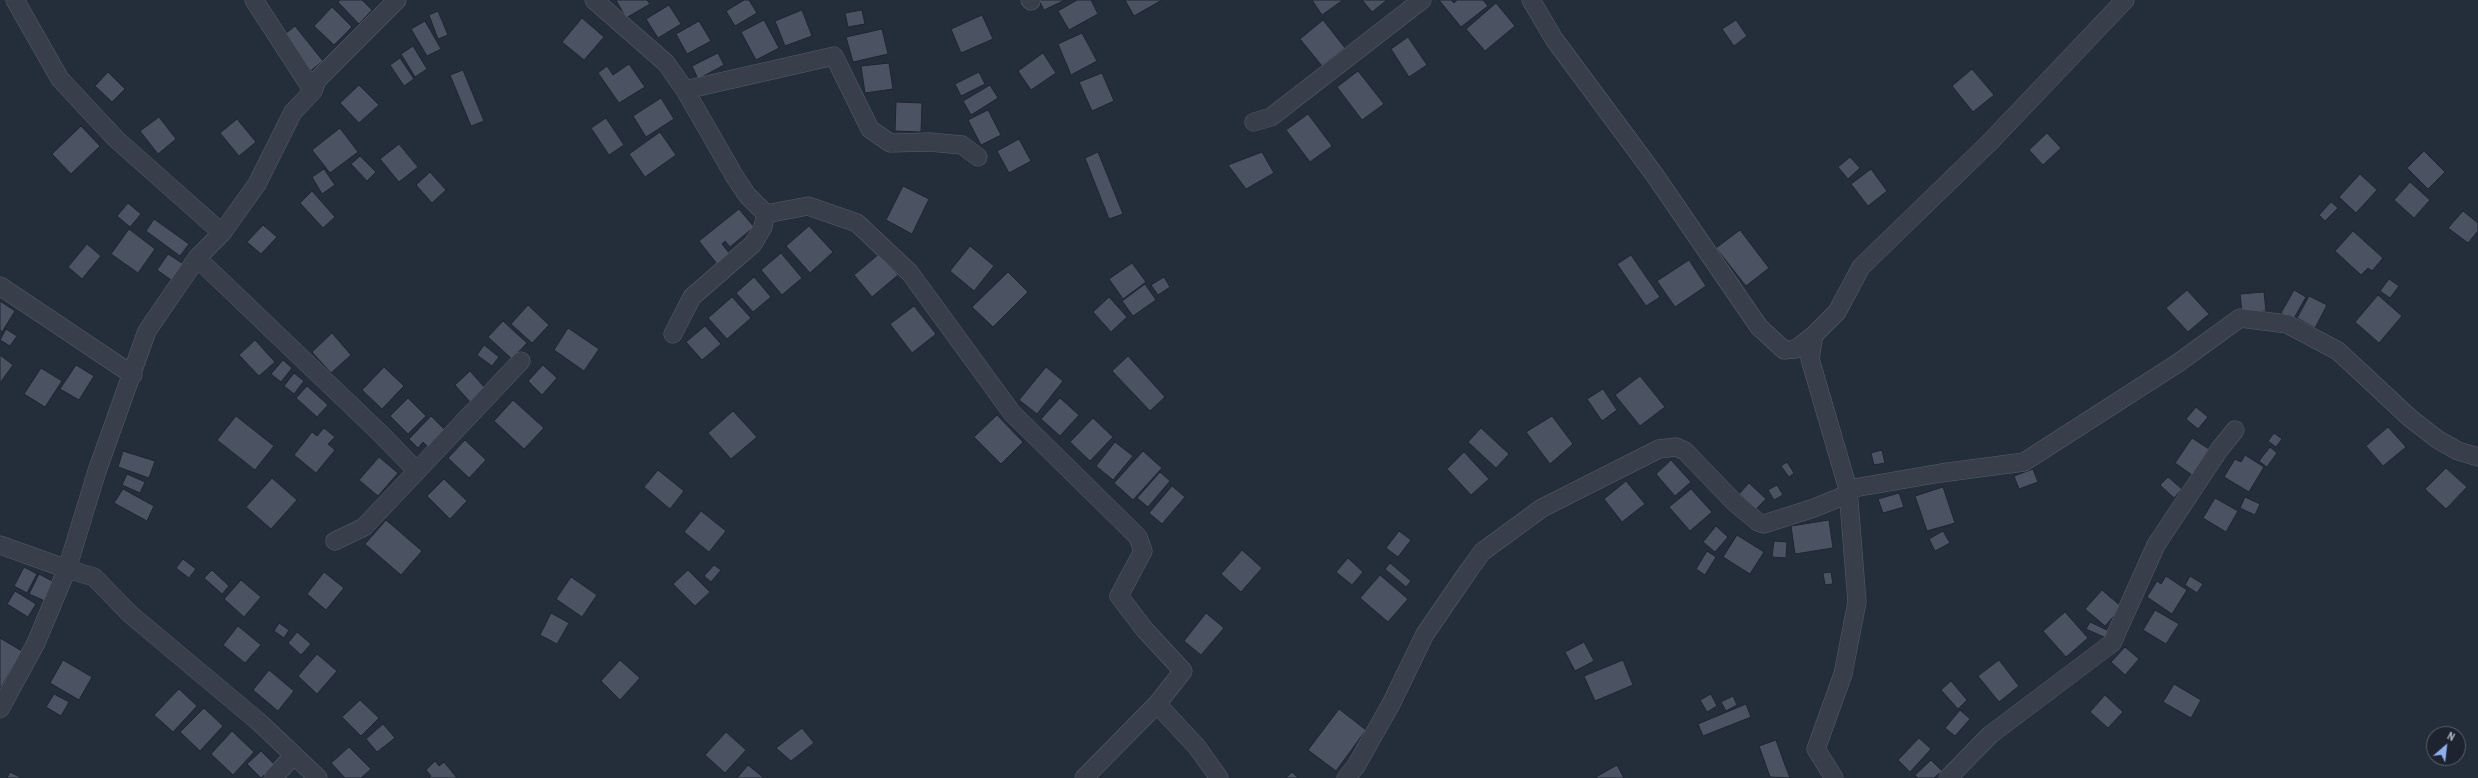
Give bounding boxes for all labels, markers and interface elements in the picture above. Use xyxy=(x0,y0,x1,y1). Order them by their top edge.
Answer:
north arrow xyxy=(2426,726,2466,766)
text: N xyxy=(2445,729,2457,744)

